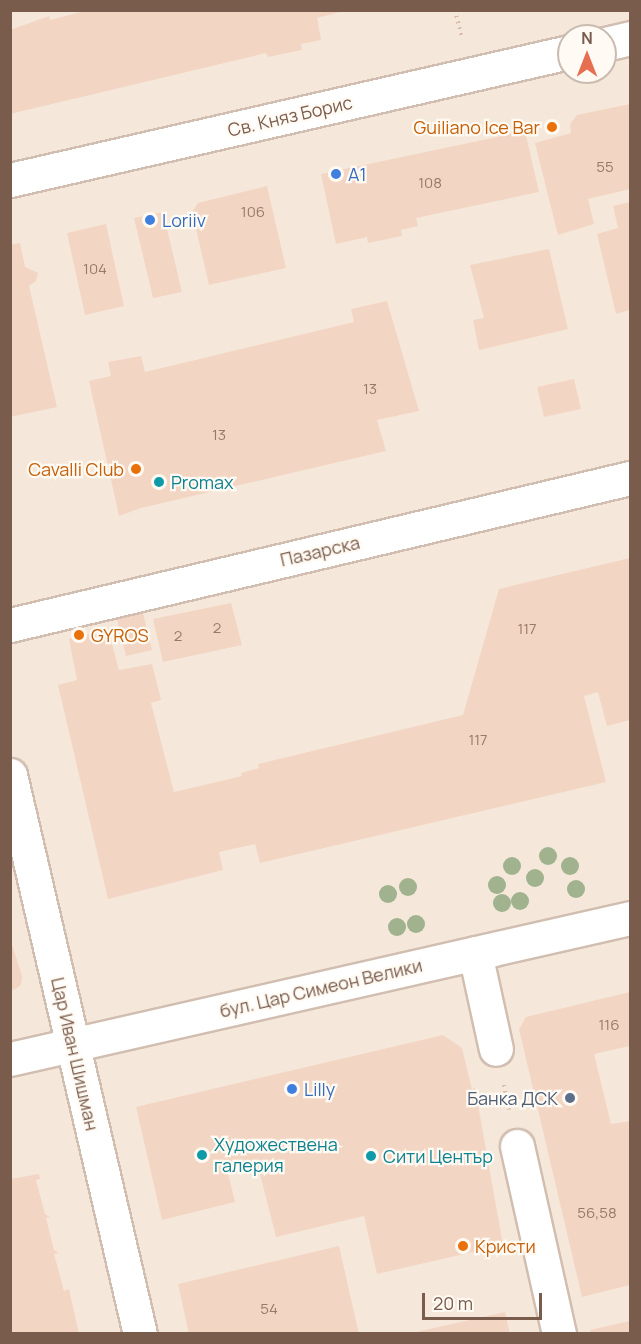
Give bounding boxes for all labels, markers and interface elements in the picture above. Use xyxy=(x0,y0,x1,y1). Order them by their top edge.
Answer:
north arrow xyxy=(557,24,617,84)
text: N xyxy=(581,27,593,49)
street label: Св. Княз Борис xyxy=(226,91,354,141)
place label: Guiliano Ice Bar xyxy=(414,116,540,138)
marker: Guiliano Ice Bar xyxy=(545,120,559,134)
house number: 55 xyxy=(596,158,614,176)
place label: A1 xyxy=(348,163,366,185)
marker: A1 xyxy=(329,167,343,181)
house number: 108 xyxy=(418,174,442,192)
house number: 106 xyxy=(241,203,265,221)
place label: Loriiv xyxy=(162,209,206,231)
marker: Loriiv xyxy=(143,213,157,227)
house number: 104 xyxy=(83,260,107,278)
house number: 13 xyxy=(363,380,377,398)
house number: 13 xyxy=(212,426,226,444)
place label: Cavalli Club xyxy=(28,458,124,480)
marker: Cavalli Club xyxy=(129,462,143,476)
place label: Promax xyxy=(171,471,234,493)
marker: Promax xyxy=(152,475,166,489)
street label: Пазарска xyxy=(278,531,362,571)
house number: 2 xyxy=(213,619,221,637)
house number: 117 xyxy=(517,620,537,638)
place label: GYROS xyxy=(91,624,149,646)
house number: 2 xyxy=(174,627,182,645)
marker: GYROS xyxy=(72,628,86,642)
house number: 117 xyxy=(468,731,488,749)
street label: бул. Цар Симеон Велики xyxy=(218,954,424,1022)
street label: Цар Иван Шишман xyxy=(47,975,103,1133)
house number: 116 xyxy=(598,1016,620,1034)
place label: Lilly xyxy=(304,1078,335,1100)
marker: Lilly xyxy=(285,1082,299,1096)
place label: Банка ДСК xyxy=(467,1087,558,1109)
marker: Банка ДСК xyxy=(563,1091,577,1105)
place label: Художествена галерия xyxy=(214,1134,338,1176)
place label: Сити Център xyxy=(383,1145,493,1167)
marker: Художествена галерия xyxy=(195,1148,209,1162)
marker: Сити Център xyxy=(364,1149,378,1163)
house number: 56,58 xyxy=(577,1204,617,1222)
place label: Кристи xyxy=(475,1235,536,1257)
marker: Кристи xyxy=(456,1239,470,1253)
scale bar xyxy=(425,1281,545,1319)
text: 20 m xyxy=(433,1291,473,1315)
house number: 54 xyxy=(260,1300,278,1318)

